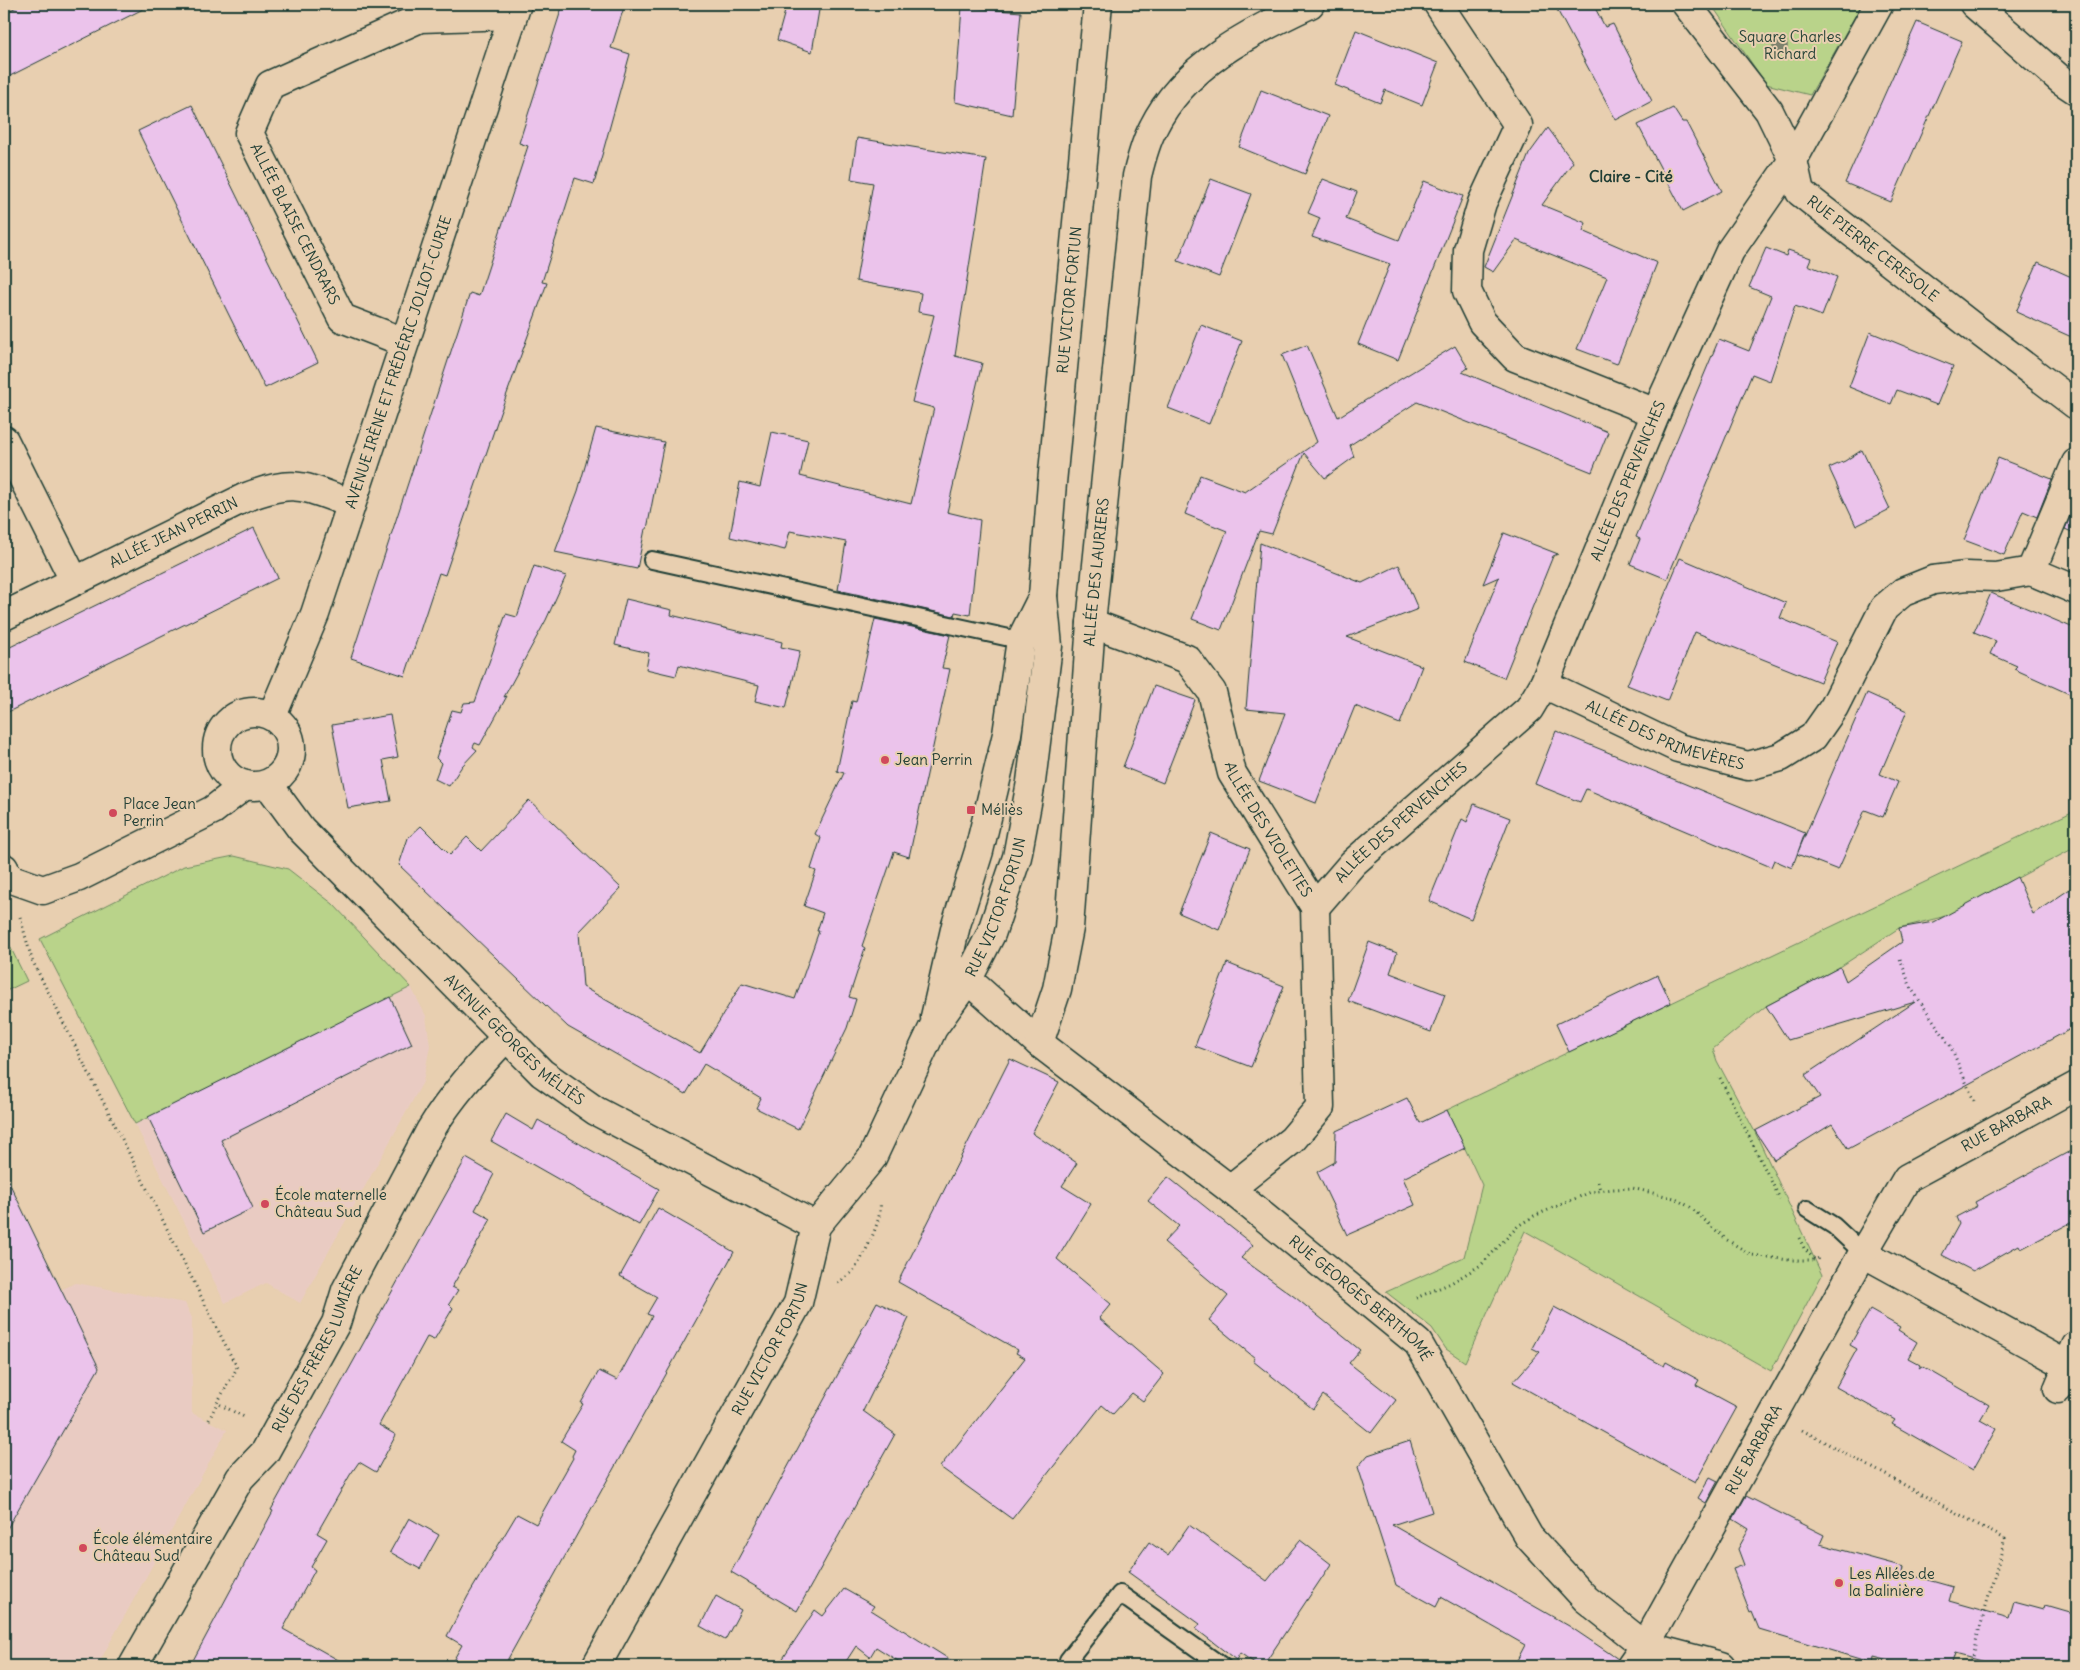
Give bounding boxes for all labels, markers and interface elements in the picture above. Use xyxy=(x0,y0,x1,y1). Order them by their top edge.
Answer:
park label: Square Charles Richard xyxy=(1739,27,1842,63)
street label: ALLÉE BLAISE CENDRARS xyxy=(246,140,344,308)
district label: Claire - Cité xyxy=(1589,166,1673,186)
street label: RUE PIERRE CERESOLE xyxy=(1803,191,1943,306)
street label: AVENUE IRÈNE ET FRÉDÉRIC JOLIOT-CURIE xyxy=(341,213,455,511)
street label: RUE VICTOR FORTUN xyxy=(1053,226,1086,374)
street label: ALLÉE DES PERVENCHES xyxy=(1586,397,1669,564)
street label: ALLÉE JEAN PERRIN xyxy=(106,492,241,572)
street label: ALLÉE DES LAURIERS xyxy=(1079,497,1113,647)
street label: ALLÉE DES PRIMEVÈRES xyxy=(1583,695,1747,774)
place label: Jean Perrin xyxy=(895,750,973,769)
marker: Jean Perrin xyxy=(879,754,891,766)
street label: ALLÉE DES PERVENCHES xyxy=(1330,757,1471,886)
street label: ALLÉE DES VIOLETTES xyxy=(1221,760,1317,900)
place label: Place Jean Perrin xyxy=(123,794,196,830)
place label: Méliès xyxy=(981,800,1023,819)
marker: Méliès xyxy=(965,804,977,816)
marker: Place Jean Perrin xyxy=(107,807,119,819)
street label: RUE VICTOR FORTUN xyxy=(961,836,1029,980)
street label: AVENUE GEORGES MÉLIÈS xyxy=(440,970,589,1109)
street label: RUE BARBARA xyxy=(1958,1091,2055,1156)
place label: École maternelle Château Sud xyxy=(275,1185,387,1221)
marker: École maternelle Château Sud xyxy=(259,1198,271,1210)
street label: RUE GEORGES BERTHOMÉ xyxy=(1285,1231,1436,1364)
street label: RUE DES FRÈRES LUMIÈRE xyxy=(268,1262,366,1436)
street label: RUE VICTOR FORTUN xyxy=(727,1281,811,1419)
street label: RUE BARBARA xyxy=(1721,1401,1786,1498)
place label: École élémentaire Château Sud xyxy=(93,1529,213,1565)
marker: École élémentaire Château Sud xyxy=(77,1542,89,1554)
place label: Les Allées de la Balinière xyxy=(1849,1564,1935,1600)
marker: Les Allées de la Balinière xyxy=(1833,1577,1845,1589)

